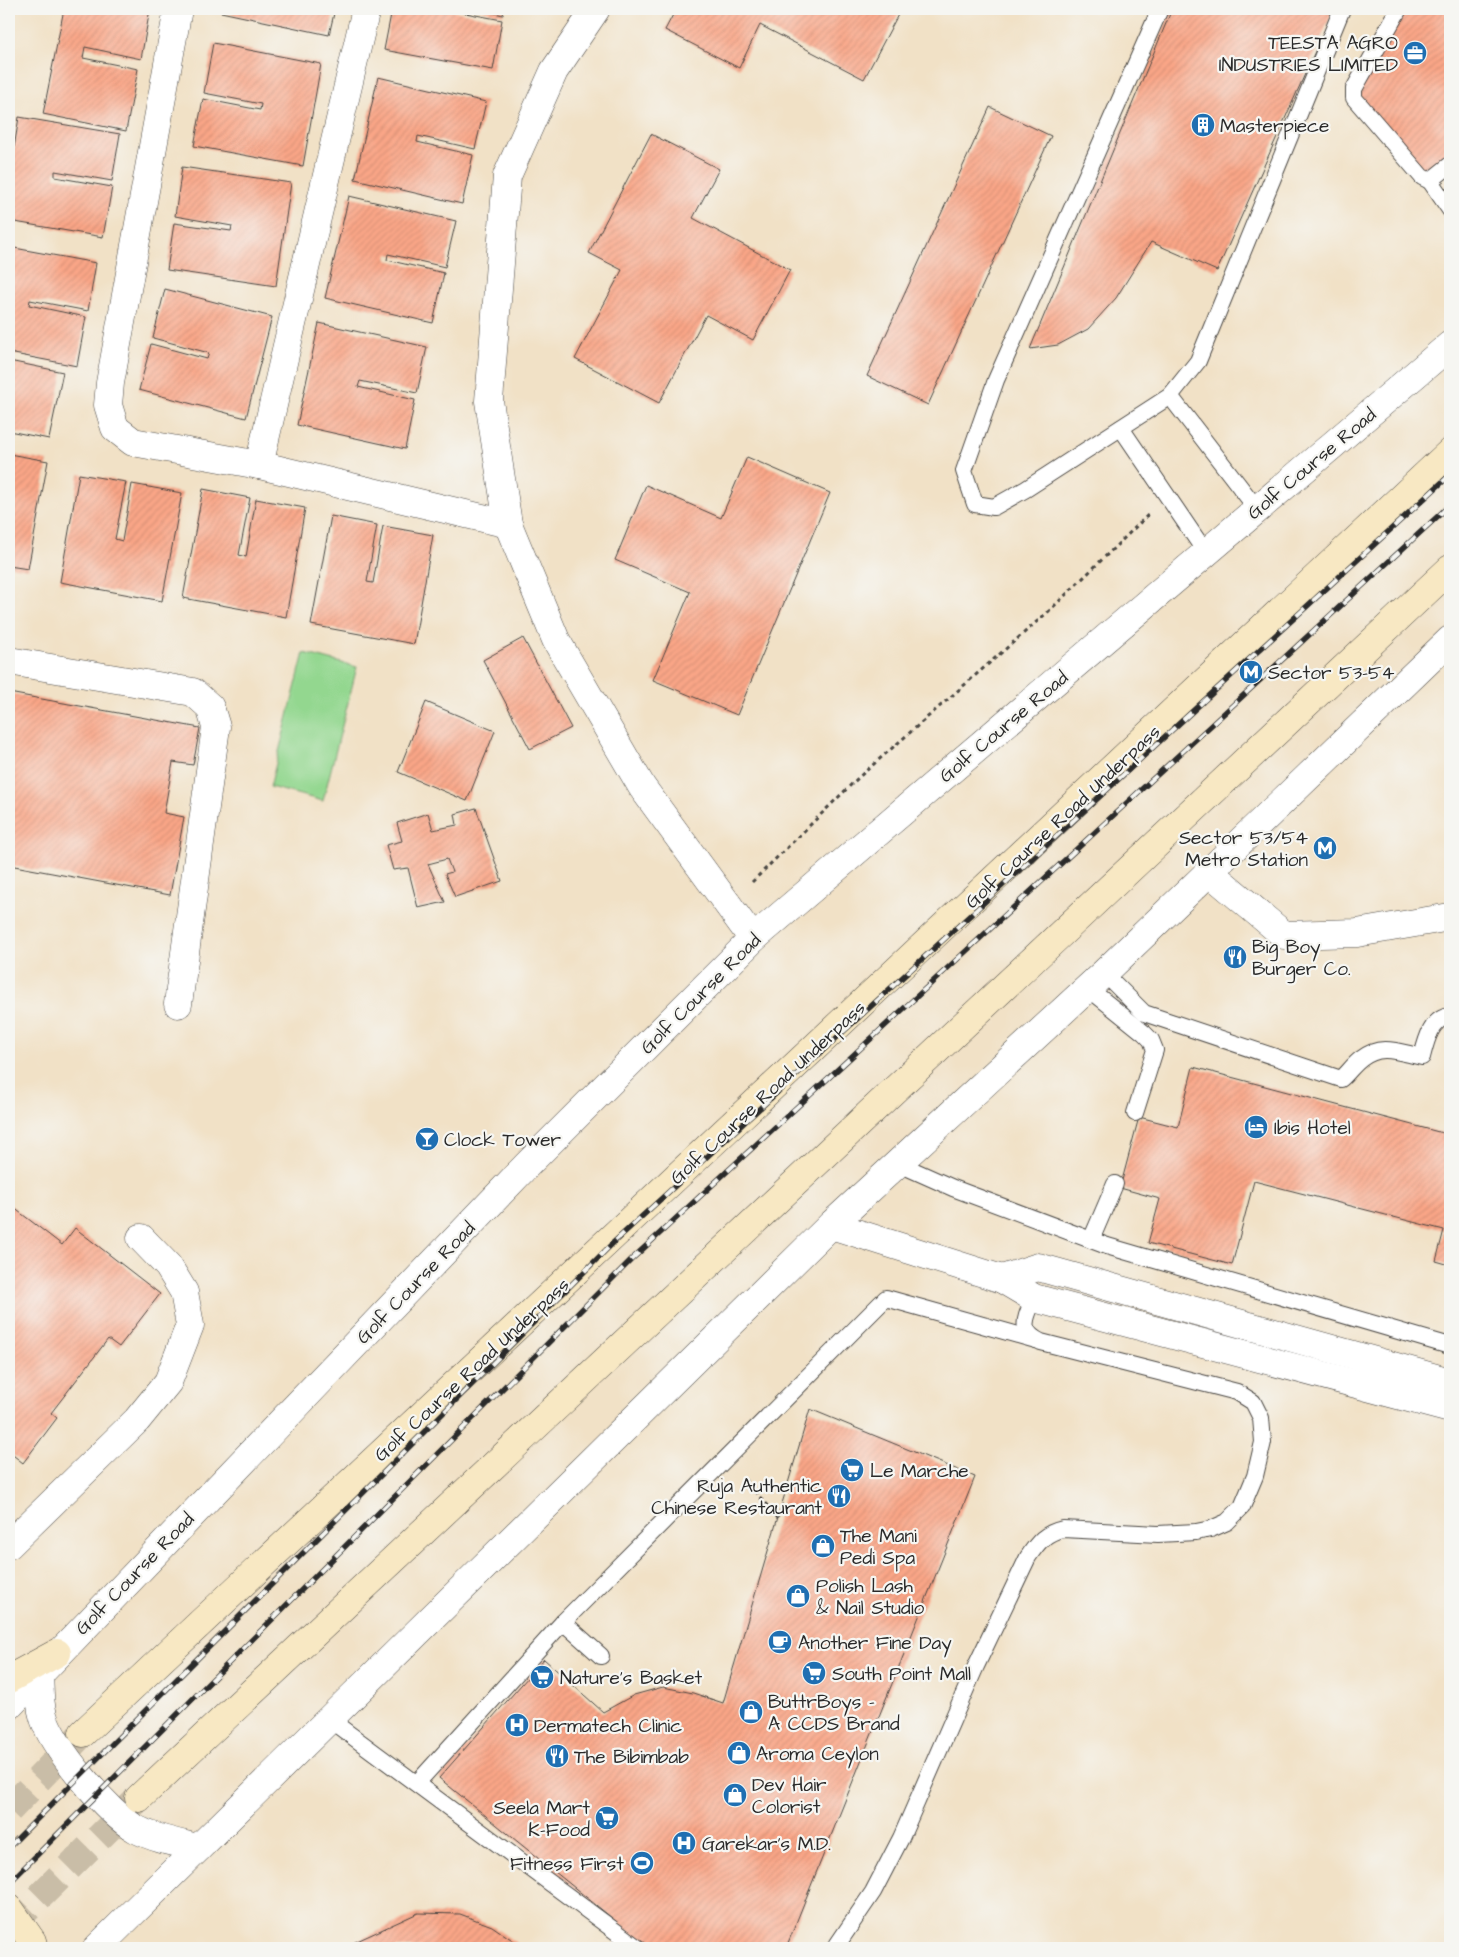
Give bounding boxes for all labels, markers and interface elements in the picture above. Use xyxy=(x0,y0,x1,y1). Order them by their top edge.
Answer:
place label: TEESTA AGRO INDUSTRIES LIMITED xyxy=(1219,30,1398,79)
office icon: TEESTA AGRO INDUSTRIES LIMITED xyxy=(1402,40,1428,66)
building icon: Masterpiece xyxy=(1190,112,1216,138)
place label: Masterpiece xyxy=(1220,113,1329,140)
street label: Golf Course Road xyxy=(1242,402,1383,526)
metro station icon: Sector 53-54 xyxy=(1238,659,1264,685)
place label: Sector 53-54 xyxy=(1268,660,1394,687)
street label: Golf Course Road xyxy=(934,665,1075,789)
street label: Golf Course Road Underpass xyxy=(959,719,1167,915)
place label: Sector 53/54 Metro Station xyxy=(1179,825,1308,874)
metro station icon: Sector 53/54 Metro Station xyxy=(1312,835,1338,861)
street label: Golf Course Road xyxy=(635,927,768,1061)
place label: Big Boy Burger Co. xyxy=(1252,934,1351,984)
restaurant icon: Big Boy Burger Co. xyxy=(1222,944,1248,970)
street label: Golf Course Road Underpass xyxy=(664,995,872,1191)
hotel icon: Ibis Hotel xyxy=(1243,1114,1269,1140)
place label: Ibis Hotel xyxy=(1274,1115,1351,1142)
bar icon: Clock Tower xyxy=(414,1126,440,1152)
place label: Clock Tower xyxy=(444,1127,562,1154)
street label: Golf Course Road xyxy=(350,1216,482,1350)
street label: Golf Course Road Underpass xyxy=(368,1272,576,1468)
supermarket icon: Le Marche xyxy=(839,1457,865,1483)
place label: Le Marche xyxy=(870,1458,969,1485)
place label: Ruja Authentic Chinese Restaurant xyxy=(651,1473,822,1522)
restaurant icon: Ruja Authentic Chinese Restaurant xyxy=(826,1483,852,1509)
street label: Golf Course Road xyxy=(69,1507,201,1641)
place label: The Mani Pedi Spa xyxy=(840,1523,917,1572)
shop icon: The Mani Pedi Spa xyxy=(810,1533,836,1559)
place label: Polish Lash & Nail Studio xyxy=(816,1573,925,1622)
shop icon: Polish Lash & Nail Studio xyxy=(785,1583,811,1609)
cafe icon: Another Fine Day xyxy=(767,1629,793,1655)
place label: Another Fine Day xyxy=(798,1630,952,1658)
supermarket icon: South Point Mall xyxy=(801,1660,827,1686)
place label: South Point Mall xyxy=(832,1661,971,1688)
supermarket icon: Nature's Basket xyxy=(529,1664,555,1690)
place label: Nature's Basket xyxy=(560,1665,703,1692)
place label: ButtrBoys - A CCDS Brand xyxy=(768,1689,900,1738)
shop icon: ButtrBoys - A CCDS Brand xyxy=(738,1699,764,1725)
hospital icon: Dermatech Clinic xyxy=(504,1712,530,1738)
place label: Dermatech Clinic xyxy=(534,1713,682,1740)
shop icon: Aroma Ceylon xyxy=(726,1740,752,1766)
place label: Aroma Ceylon xyxy=(756,1741,879,1769)
restaurant icon: The Bibimbab xyxy=(544,1743,570,1769)
place label: The Bibimbab xyxy=(574,1744,689,1771)
place label: Dev Hair Colorist xyxy=(752,1772,827,1821)
shop icon: Dev Hair Colorist xyxy=(722,1782,748,1808)
place label: Seela Mart K-Food xyxy=(493,1795,590,1844)
supermarket icon: Seela Mart K-Food xyxy=(594,1805,620,1831)
hospital icon: Garekar's M.D. xyxy=(671,1830,697,1856)
place label: Garekar's M.D. xyxy=(702,1831,831,1858)
sports icon: Fitness First xyxy=(629,1850,655,1876)
place label: Fitness First xyxy=(510,1851,624,1878)

